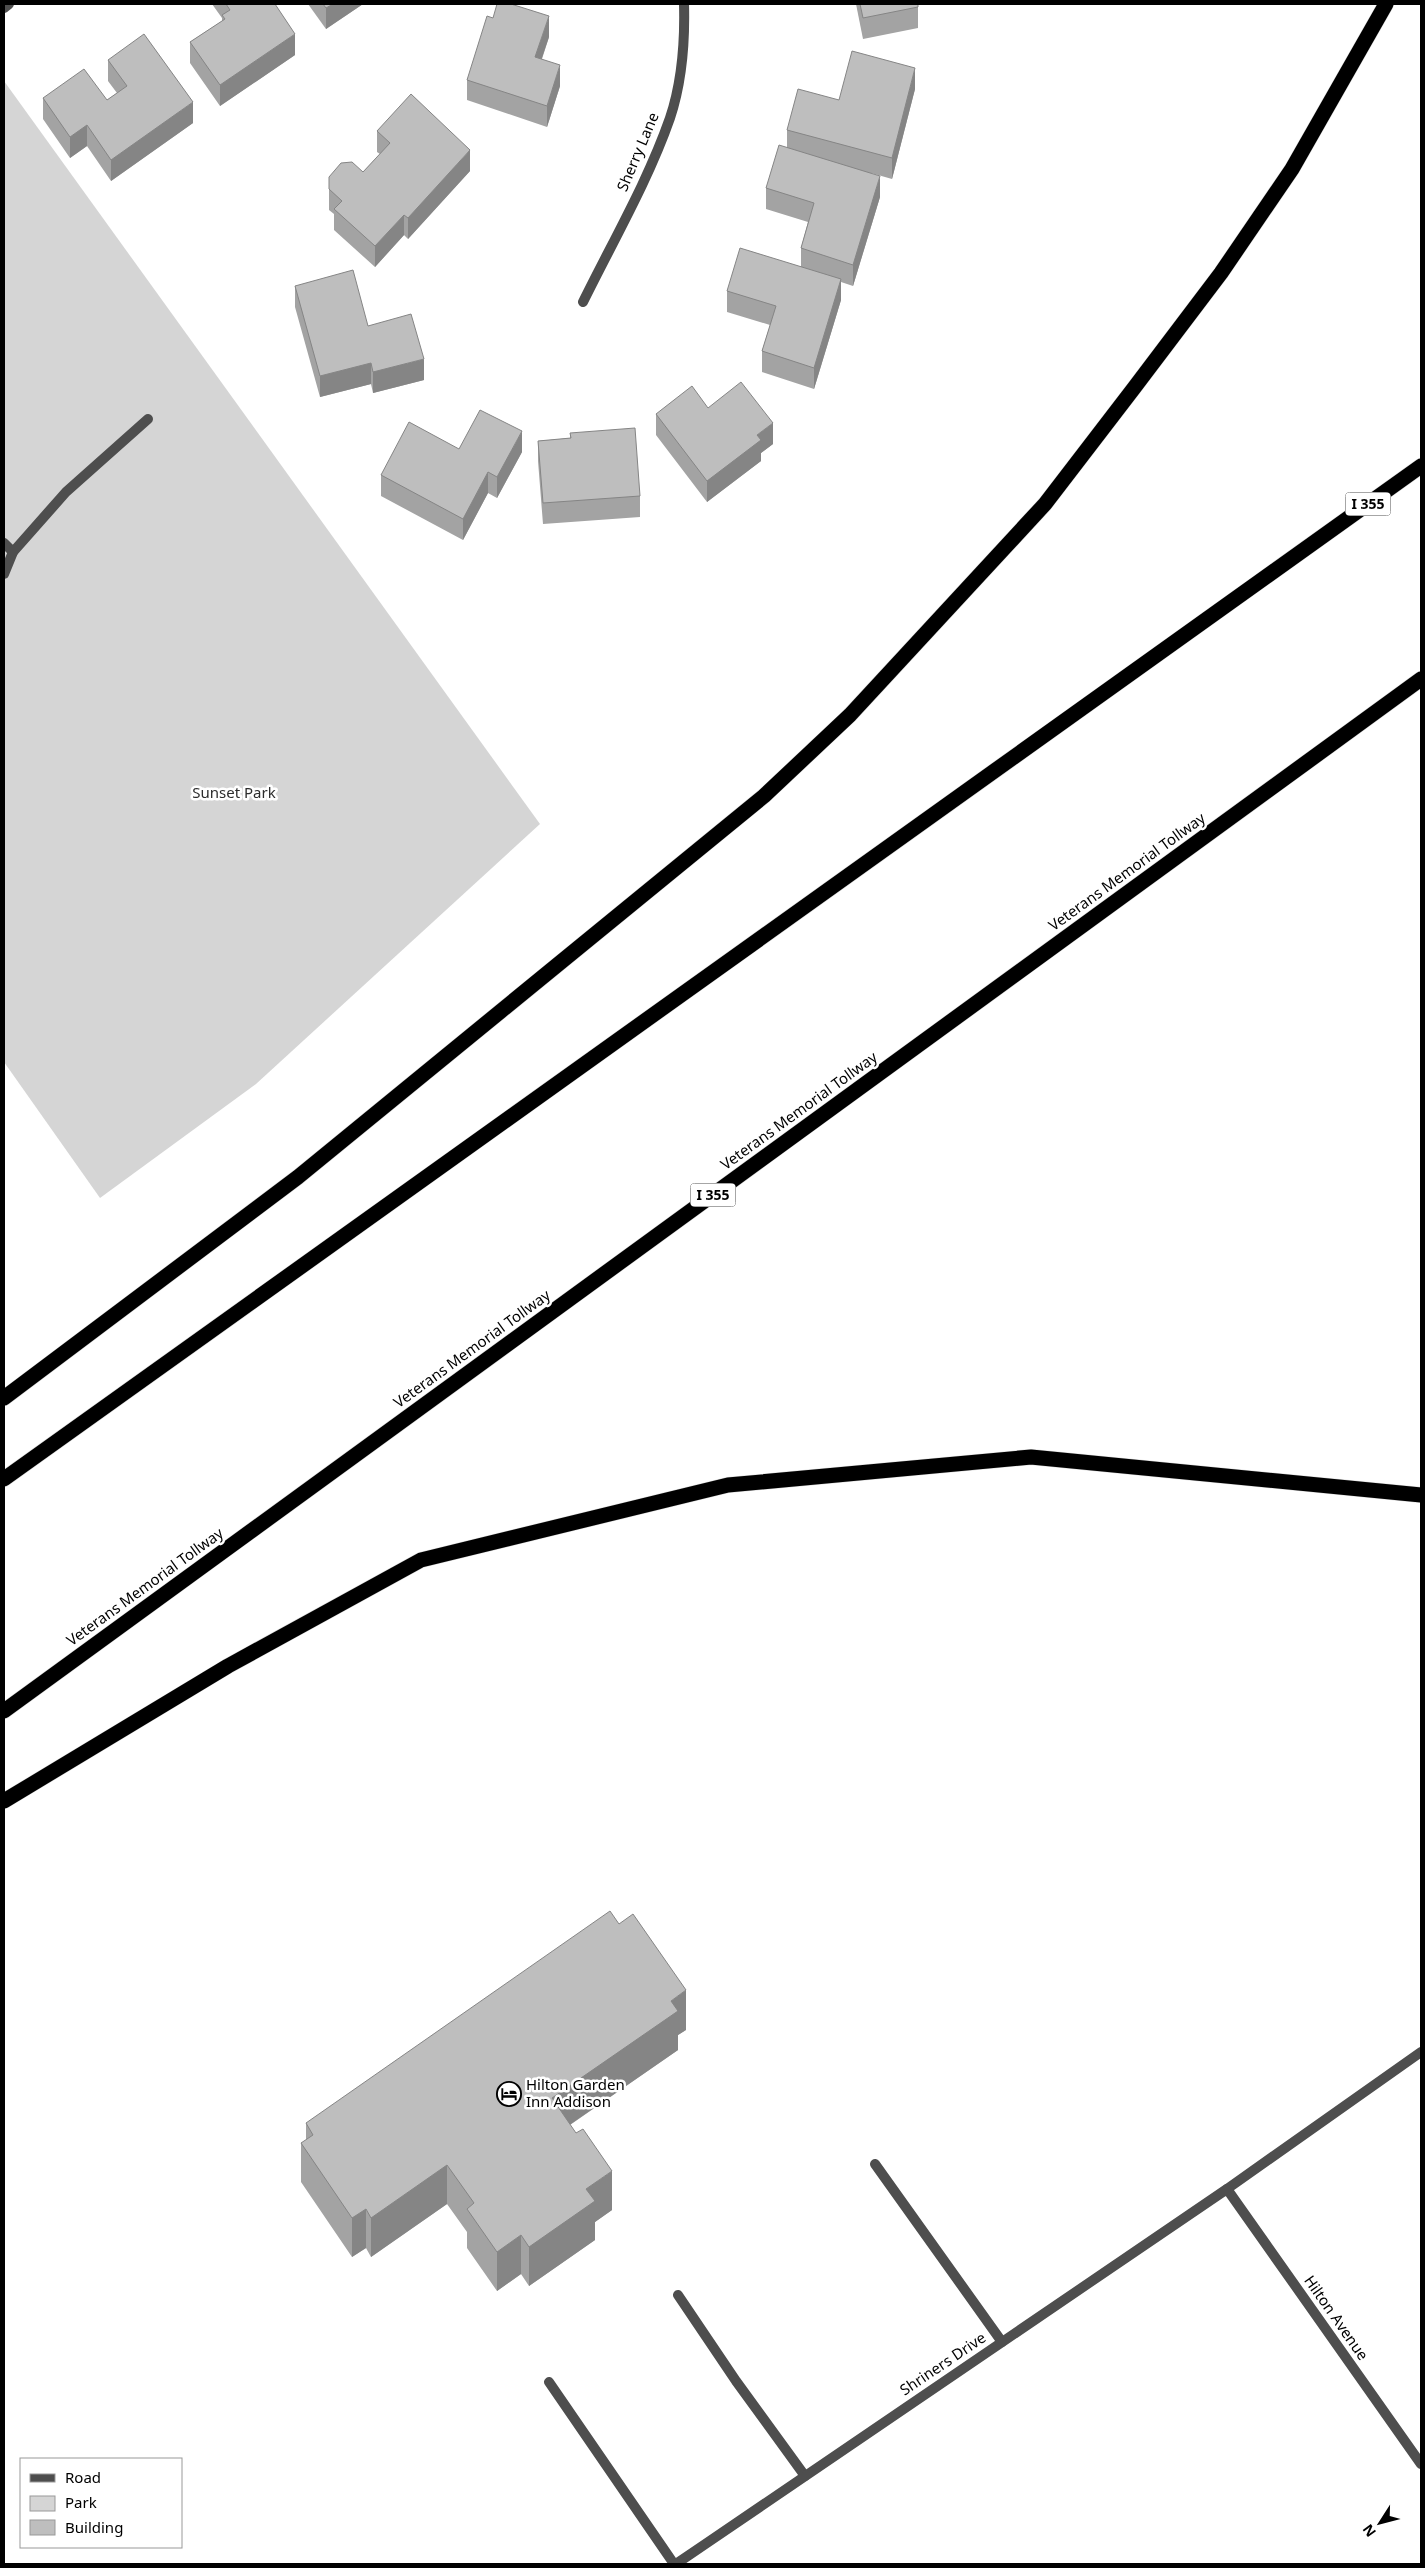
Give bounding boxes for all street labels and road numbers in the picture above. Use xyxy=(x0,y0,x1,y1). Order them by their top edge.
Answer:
street label: Sherry Lane xyxy=(611,109,663,194)
road number: I 355 xyxy=(1346,492,1390,516)
street label: Veterans Memorial Tollway xyxy=(1044,807,1209,935)
street label: Veterans Memorial Tollway xyxy=(716,1046,881,1174)
road number: I 355 xyxy=(690,1184,736,1206)
street label: Veterans Memorial Tollway xyxy=(389,1284,554,1412)
street label: Veterans Memorial Tollway xyxy=(62,1522,227,1650)
street label: Hilton Avenue xyxy=(1300,2271,1373,2364)
street label: Shriners Drive xyxy=(896,2327,989,2399)

